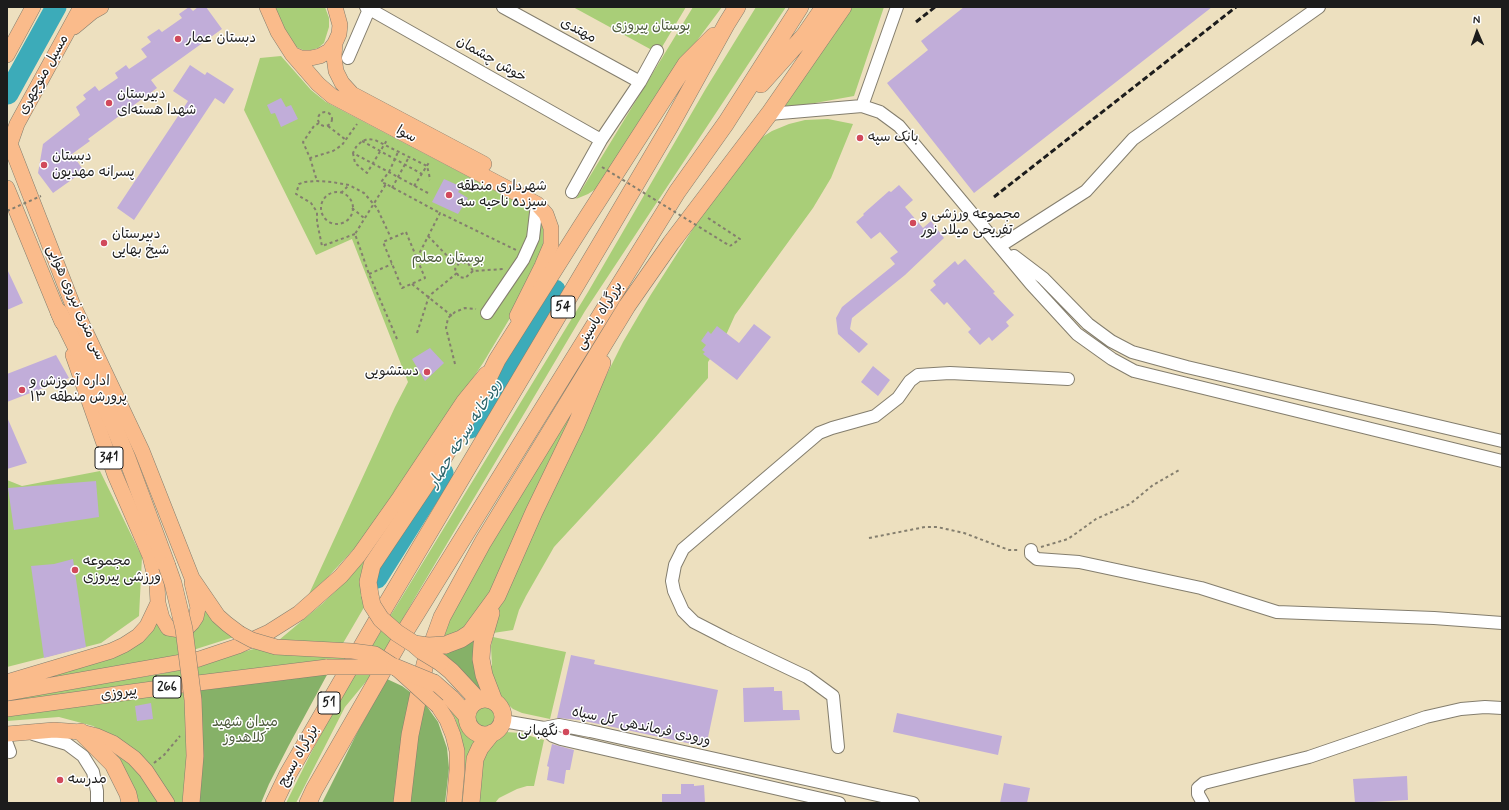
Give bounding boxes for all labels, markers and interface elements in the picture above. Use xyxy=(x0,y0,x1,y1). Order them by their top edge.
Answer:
north arrow xyxy=(1457,12,1497,52)
text: N xyxy=(1473,13,1480,27)
street label: مهتدی xyxy=(557,15,599,47)
park label: بوستان پیروزی xyxy=(612,19,690,35)
place label: دبستان عمار xyxy=(186,31,256,47)
street label: مسیل منوچهری xyxy=(15,32,73,118)
street label: خوش چشمان xyxy=(453,33,529,87)
marker: دبستان عمار xyxy=(173,34,183,44)
place label: دبیرستان شهدا هسته‌ای xyxy=(117,87,196,120)
marker: دبیرستان شهدا هسته‌ای xyxy=(104,98,114,108)
street label: سوا xyxy=(393,123,419,147)
place label: بانک سپه xyxy=(868,130,919,146)
marker: بانک سپه xyxy=(855,133,865,143)
place label: دبستان پسرانه مهدیون xyxy=(52,149,135,182)
marker: دبستان پسرانه مهدیون xyxy=(39,160,49,170)
place label: شهرداری منطقه سیزده ناحیه سه xyxy=(457,179,547,212)
marker: شهرداری منطقه سیزده ناحیه سه xyxy=(444,190,454,200)
place label: مجموعه ورزشی و تفریحی میلاد نور xyxy=(921,207,1020,240)
marker: مجموعه ورزشی و تفریحی میلاد نور xyxy=(908,218,918,228)
place label: دبیرستان شیخ بهایی xyxy=(112,227,169,260)
marker: دبیرستان شیخ بهایی xyxy=(99,238,109,248)
street label: سی متری نیروی هوایی xyxy=(42,243,108,363)
park label: بوستان معلم xyxy=(412,251,484,267)
street label: بزرگراه یاسینی xyxy=(573,279,627,353)
road number: 54 xyxy=(551,296,575,318)
place label: دستشویی xyxy=(365,364,419,380)
marker: دستشویی xyxy=(422,367,432,377)
place label: اداره آموزش و پرورش منطقه ۱۳ xyxy=(30,374,127,406)
water label: رودخانه سرخه حصار xyxy=(426,377,506,491)
marker: اداره آموزش و پرورش منطقه ۱۳ xyxy=(17,385,27,395)
road number: 341 xyxy=(95,447,123,469)
place label: مجموعه ورزشی پیروزی xyxy=(83,554,161,586)
marker: مجموعه ورزشی پیروزی xyxy=(70,565,80,575)
road number: 266 xyxy=(153,676,181,698)
street label: پیروزی xyxy=(100,683,138,705)
road number: 51 xyxy=(318,692,340,714)
street label: ورودی فرماندهی کل سپاه xyxy=(570,704,712,750)
park label: میدان شهید کلاهدوز xyxy=(212,715,278,748)
street label: بزرگراه بسیج xyxy=(275,722,323,790)
place label: نگهبانی xyxy=(518,724,558,740)
marker: نگهبانی xyxy=(561,727,571,737)
place label: مدرسه xyxy=(68,772,107,788)
marker: مدرسه xyxy=(55,775,65,785)

